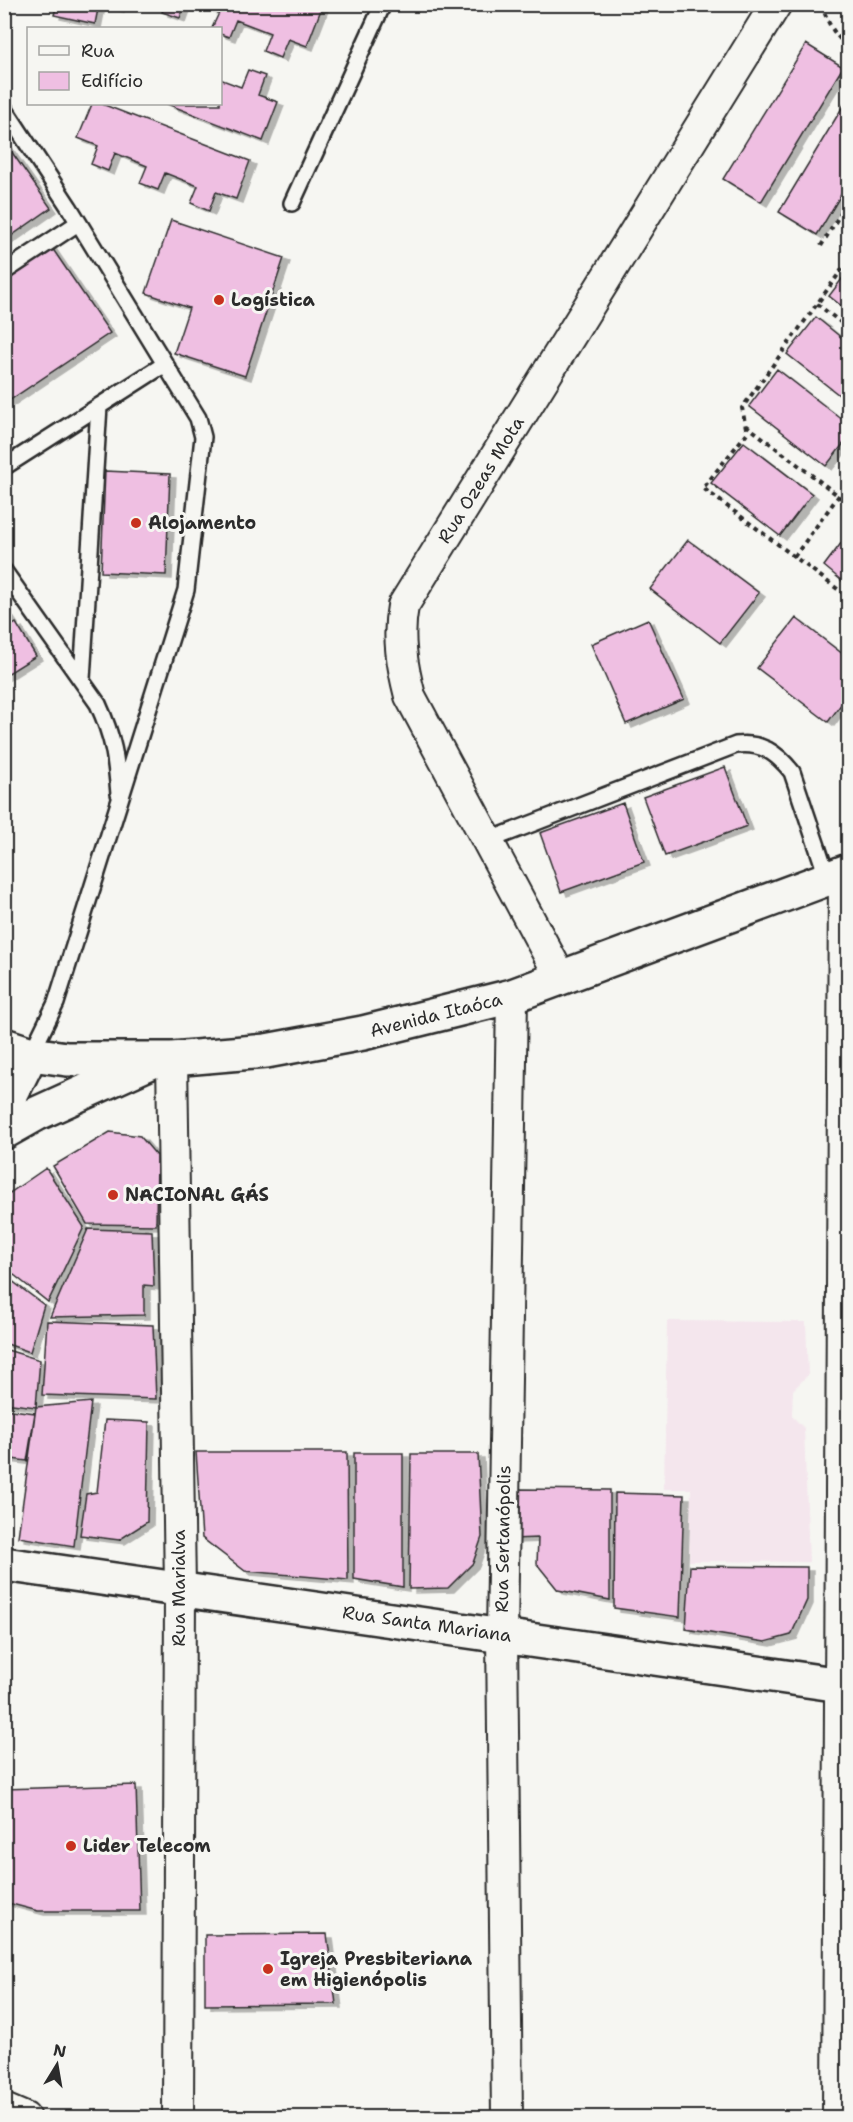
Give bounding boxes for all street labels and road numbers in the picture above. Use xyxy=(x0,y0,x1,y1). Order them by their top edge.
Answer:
street label: Rua Ozeas Mota xyxy=(432,412,530,548)
street label: Avenida Itaóca xyxy=(367,987,505,1043)
street label: Rua Sertanópolis xyxy=(490,1465,516,1613)
street label: Rua Marialva xyxy=(167,1529,191,1647)
street label: Rua Santa Mariana xyxy=(341,1600,513,1648)

